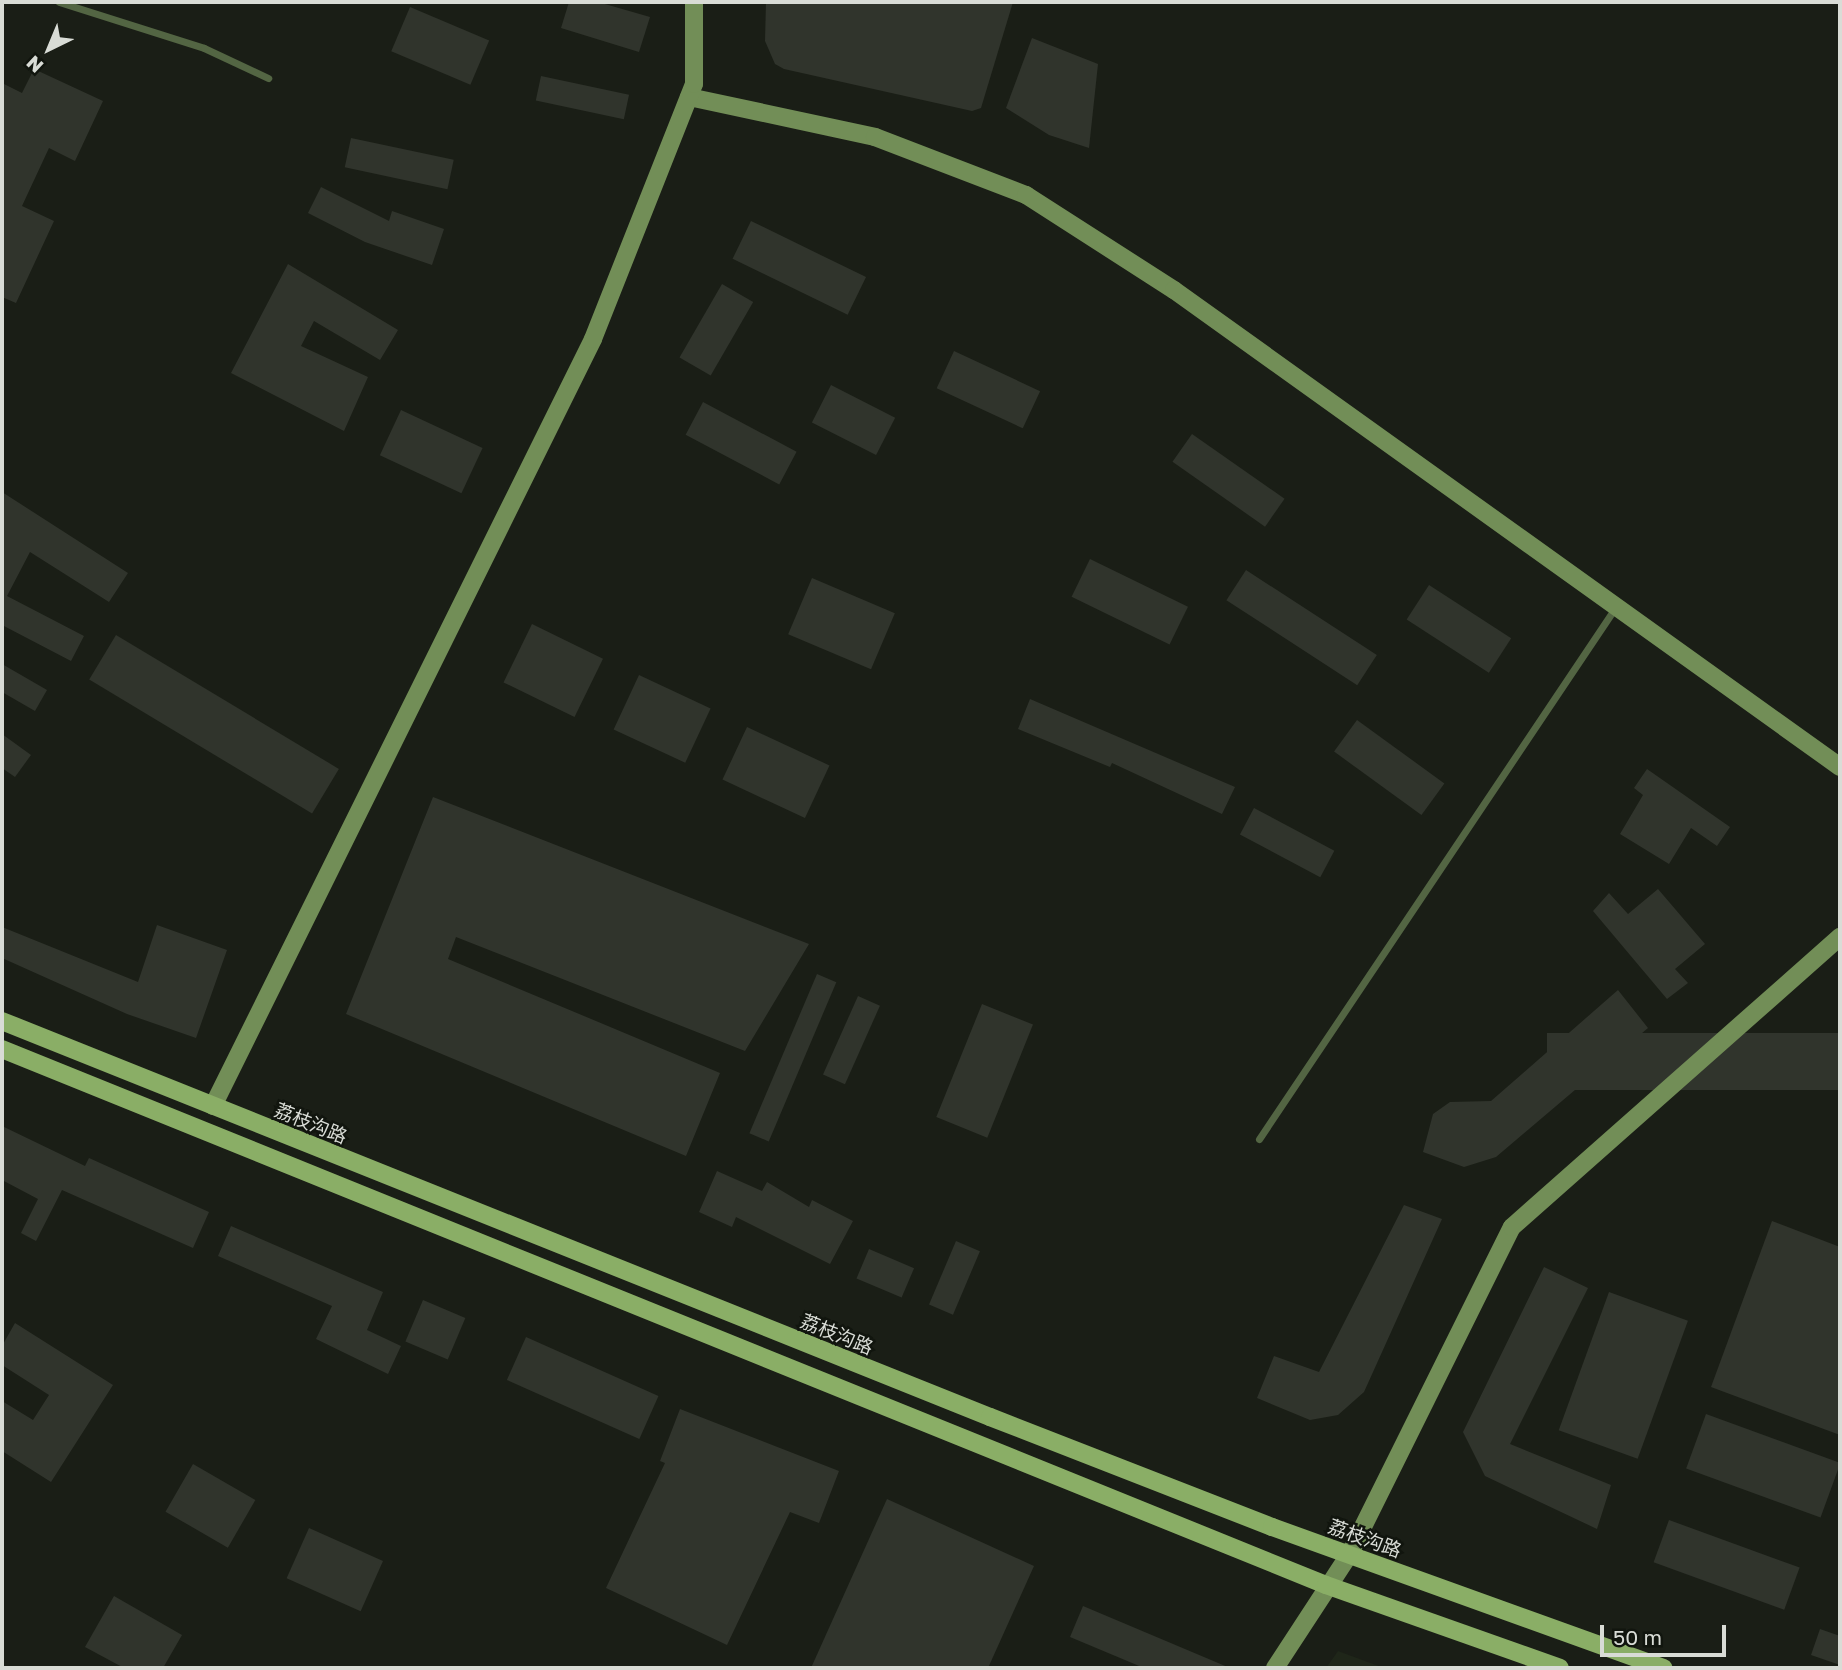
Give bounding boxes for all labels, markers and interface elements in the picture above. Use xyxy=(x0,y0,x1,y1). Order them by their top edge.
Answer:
north arrow xyxy=(14,14,84,84)
text: N xyxy=(21,51,47,78)
street label: 荔枝沟路 xyxy=(271,1098,351,1148)
street label: 荔枝沟路 xyxy=(797,1309,877,1359)
street label: 荔枝沟路 xyxy=(1325,1514,1405,1562)
scale bar xyxy=(1604,1610,1730,1654)
text: 50 m xyxy=(1613,1624,1662,1650)

